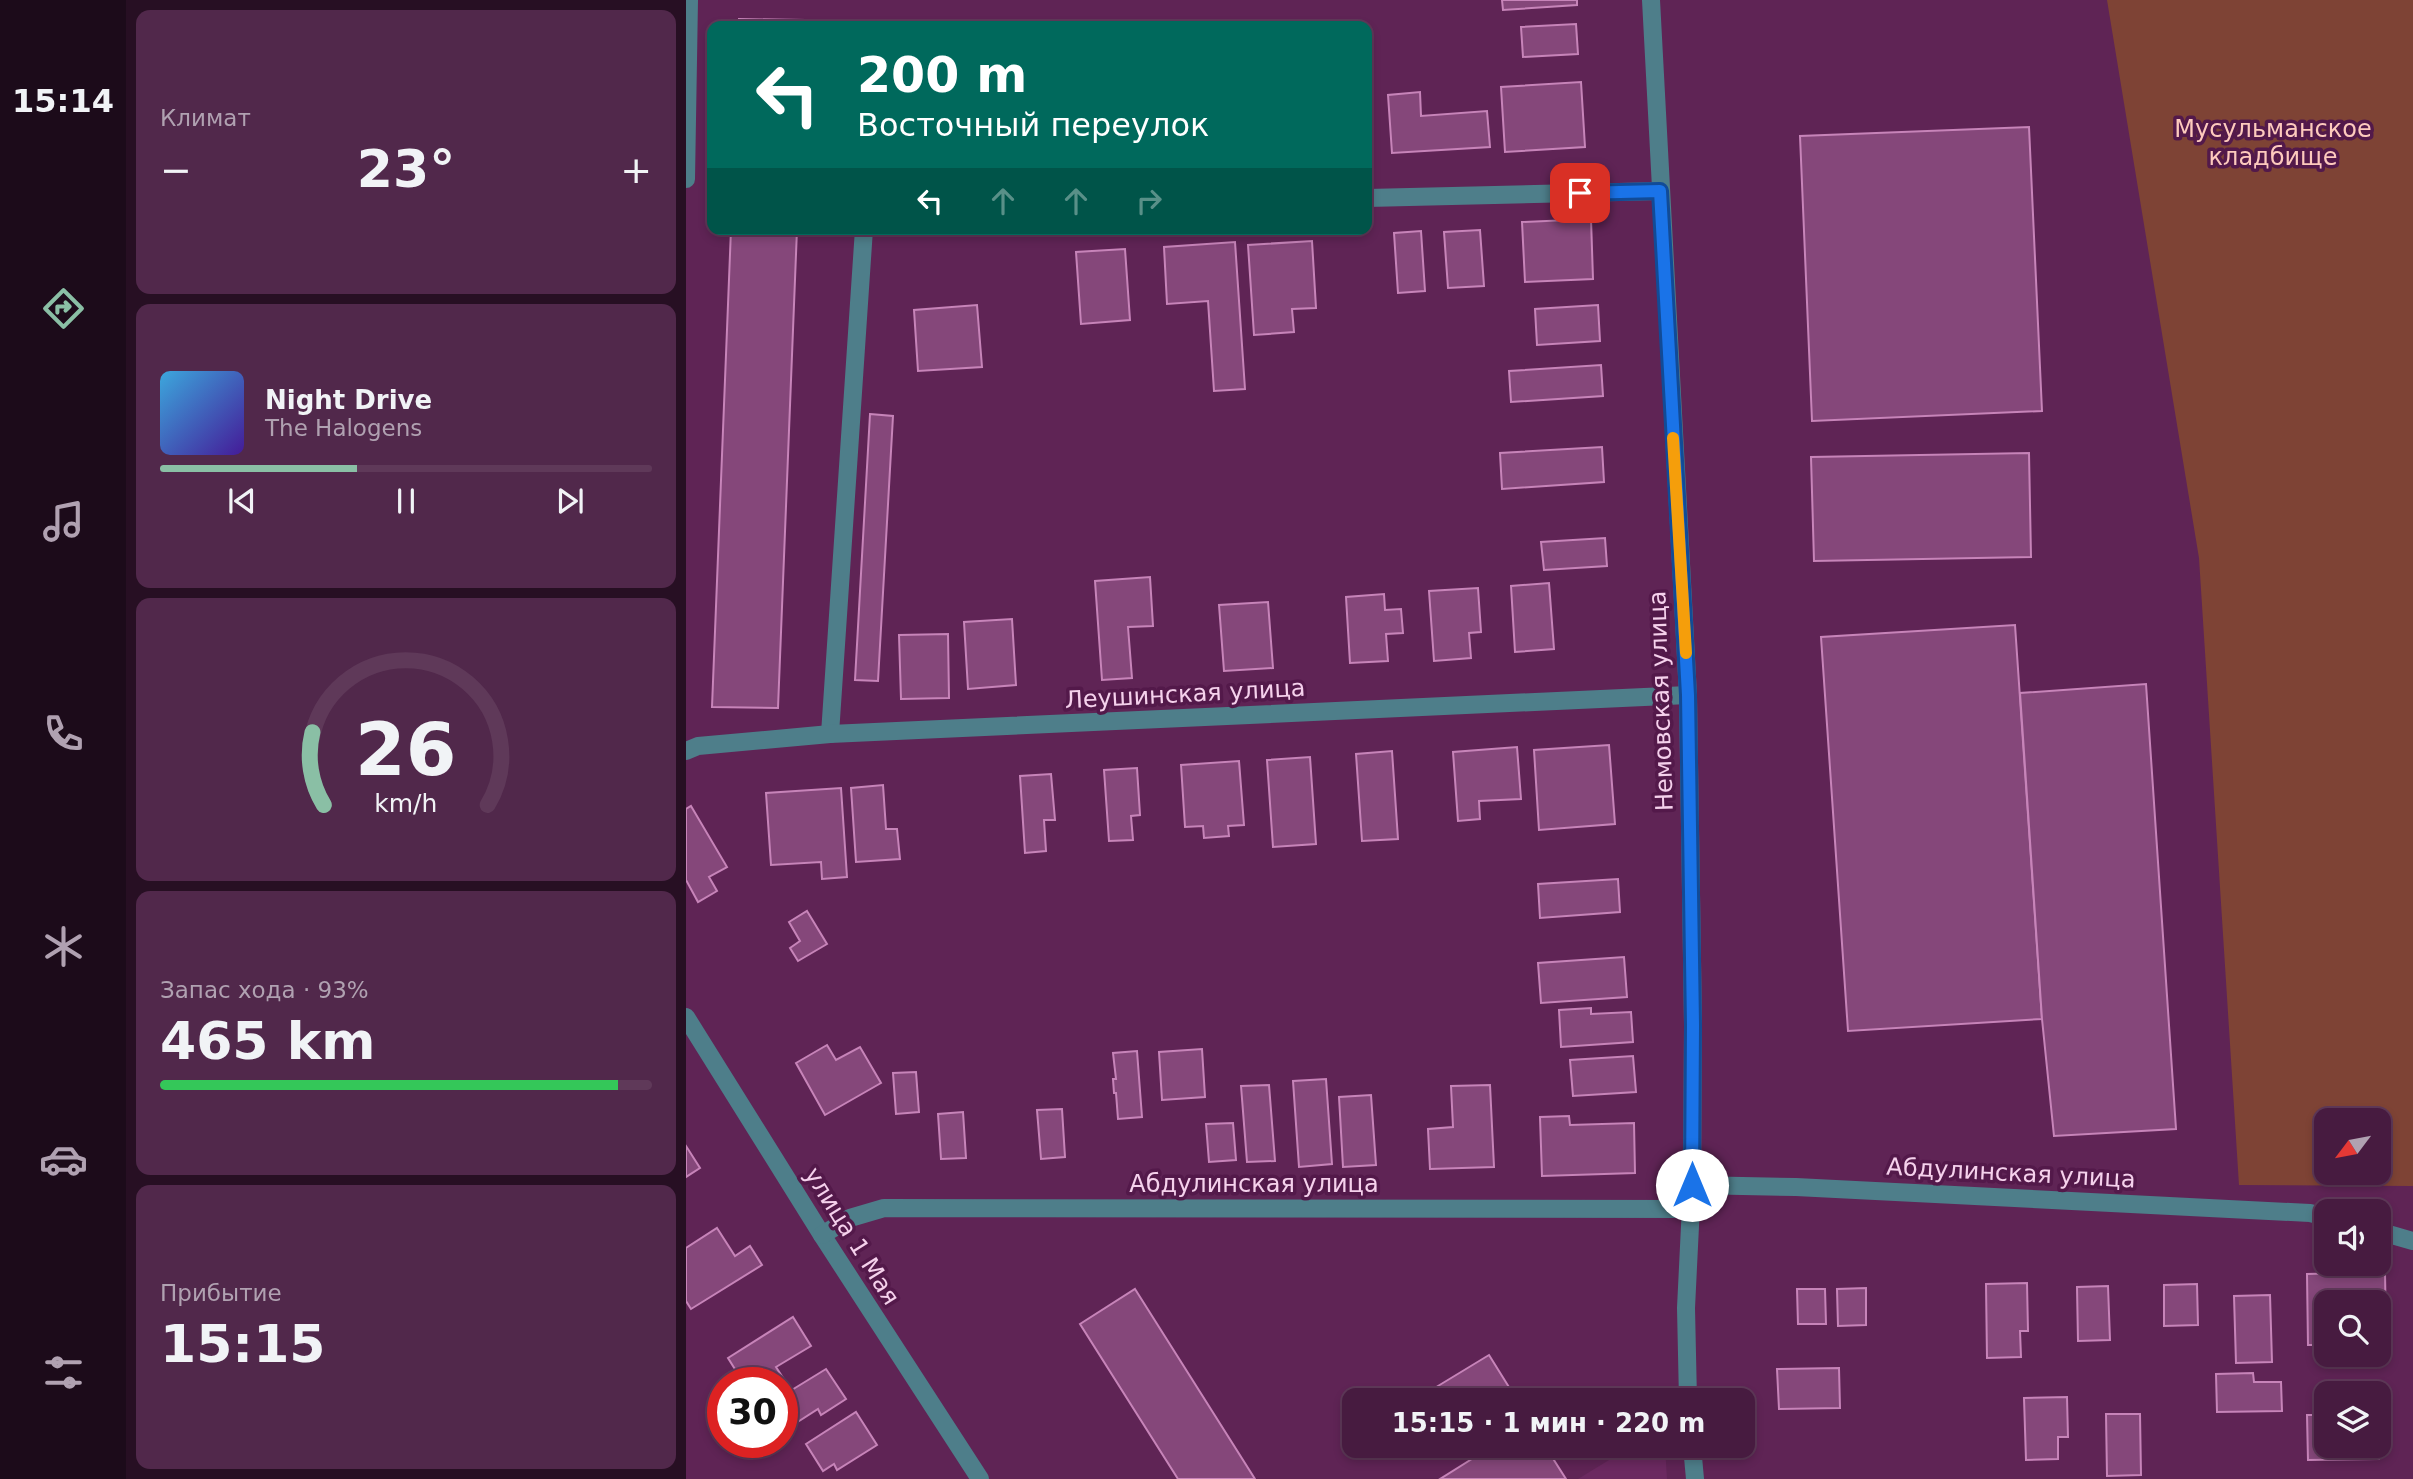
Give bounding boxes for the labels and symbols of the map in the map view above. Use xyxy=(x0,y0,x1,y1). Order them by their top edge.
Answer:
park label: Мусульманское кладбище xyxy=(2174,115,2372,171)
pin xyxy=(1550,163,1610,223)
street label: Немовская улица xyxy=(1643,590,1679,812)
street label: Леушинская улица xyxy=(1064,674,1306,714)
north arrow xyxy=(2314,1108,2390,1185)
position arrow xyxy=(1655,1148,1729,1222)
street label: Абдулинская улица xyxy=(1886,1152,2136,1194)
street label: улица 1 Мая xyxy=(799,1162,905,1310)
street label: Абдулинская улица xyxy=(1129,1170,1379,1198)
speed limit sign: 30 xyxy=(707,1367,798,1458)

